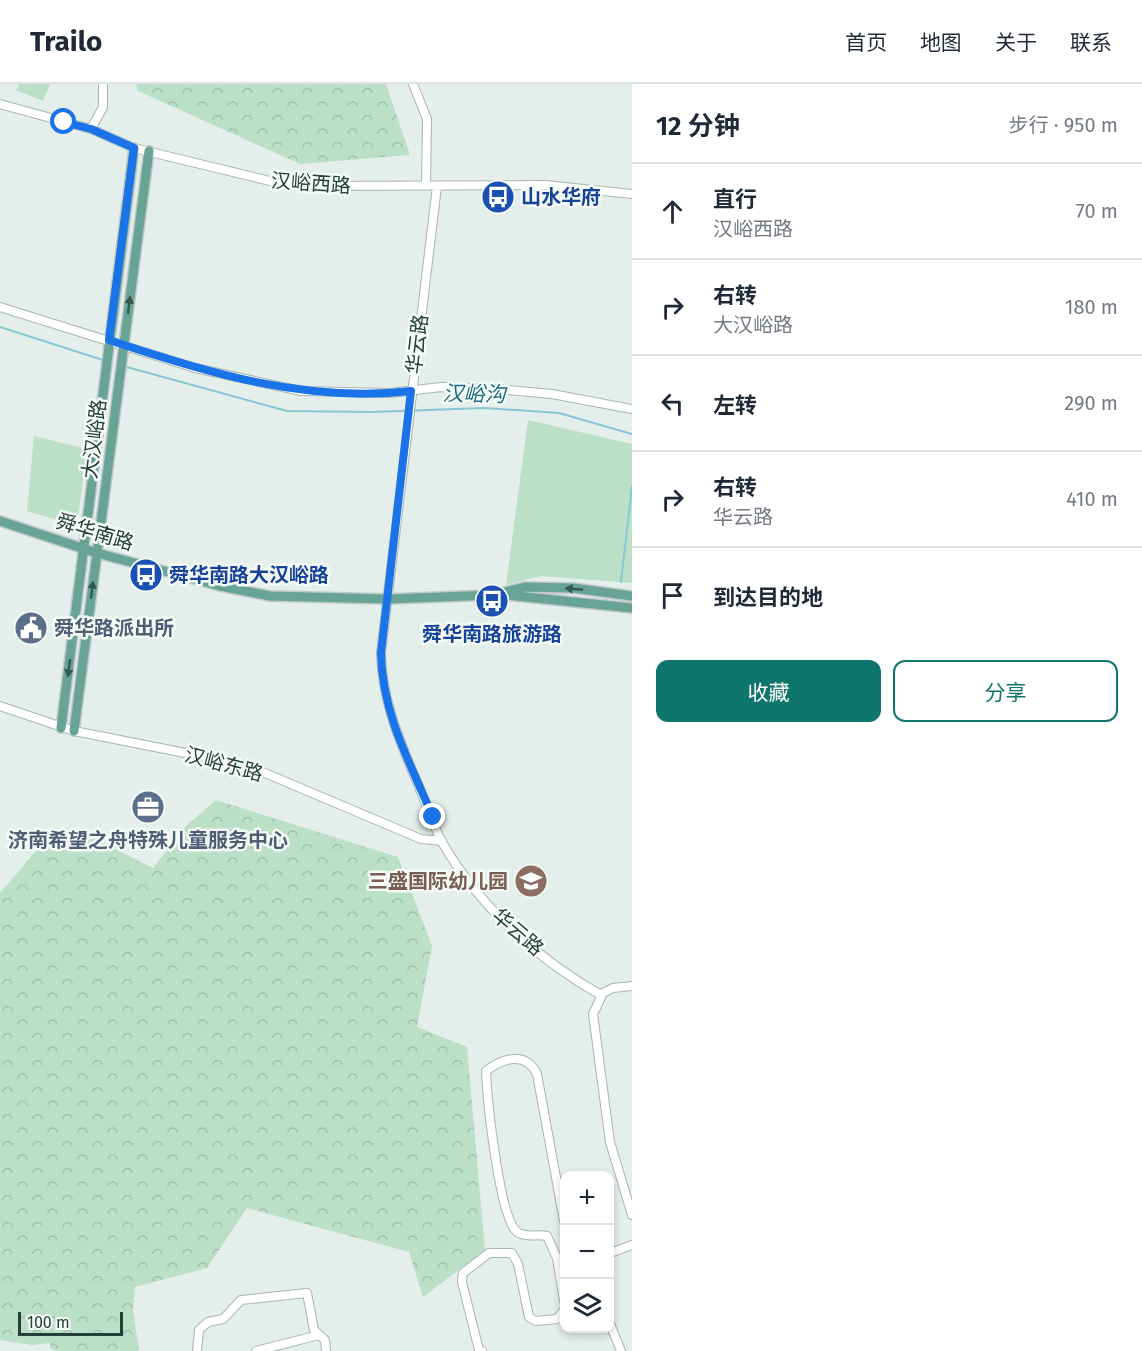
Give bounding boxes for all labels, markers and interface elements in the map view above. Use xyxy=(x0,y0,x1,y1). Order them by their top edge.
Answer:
text: Trailo xyxy=(30,25,102,58)
text: 首页 xyxy=(845,30,887,56)
text: 地图 xyxy=(920,30,962,56)
text: 关于 xyxy=(995,30,1037,56)
text: 联系 xyxy=(1070,30,1112,56)
route start xyxy=(50,108,76,134)
text: 12 分钟 xyxy=(656,111,740,142)
text: 步行 · 950 m xyxy=(1008,113,1118,137)
street label: 汉峪西路 xyxy=(270,168,352,198)
bus stop icon: 山水华府 xyxy=(480,179,516,215)
place label: 山水华府 xyxy=(521,185,601,209)
text: 直行 xyxy=(713,186,757,213)
icon: ahead xyxy=(656,195,689,228)
text: 70 m xyxy=(1076,199,1118,223)
text: 汉峪西路 xyxy=(713,217,793,241)
text: 右转 xyxy=(713,282,757,309)
icon: right xyxy=(656,291,689,324)
one-way arrow xyxy=(124,295,134,314)
text: 180 m xyxy=(1065,295,1118,319)
street label: 华云路 xyxy=(401,313,433,375)
text: 大汉峪路 xyxy=(713,313,793,337)
water label: 汉峪沟 xyxy=(442,380,508,408)
icon: left xyxy=(656,387,689,420)
text: 290 m xyxy=(1064,391,1118,415)
text: 左转 xyxy=(713,392,757,419)
street label: 大汉峪路 xyxy=(77,398,111,480)
text: 右转 xyxy=(713,474,757,501)
icon: right xyxy=(656,483,689,516)
text: 410 m xyxy=(1066,487,1118,511)
text: 华云路 xyxy=(713,505,773,529)
street label: 舜华南路 xyxy=(53,509,137,555)
bus stop icon: 舜华南路大汉峪路 xyxy=(128,557,164,593)
place label: 舜华南路大汉峪路 xyxy=(169,563,329,587)
icon: arrive xyxy=(656,579,689,612)
one-way arrow xyxy=(88,580,97,599)
bus stop icon: 舜华南路旅游路 xyxy=(474,583,510,619)
one-way arrow xyxy=(564,584,583,594)
text: 到达目的地 xyxy=(713,584,823,611)
public building icon: 舜华路派出所 xyxy=(13,610,49,646)
place label: 舜华路派出所 xyxy=(54,616,174,640)
place label: 舜华南路旅游路 xyxy=(422,622,562,646)
one-way arrow xyxy=(64,659,73,678)
button: 收藏 xyxy=(656,660,881,722)
button: 分享 xyxy=(893,660,1118,722)
street label: 汉峪东路 xyxy=(182,742,266,786)
office icon: 济南希望之舟特殊儿童服务中心 xyxy=(130,789,166,825)
route end xyxy=(419,803,445,829)
place label: 济南希望之舟特殊儿童服务中心 xyxy=(8,828,288,852)
school or university icon: 三盛国际幼儿园 xyxy=(513,863,549,899)
place label: 三盛国际幼儿园 xyxy=(368,869,508,893)
street label: 华云路 xyxy=(487,903,549,961)
map controls xyxy=(560,1171,614,1333)
button: + xyxy=(560,1171,614,1225)
button: − xyxy=(560,1225,614,1279)
button: layers xyxy=(560,1279,614,1333)
scale bar xyxy=(18,1309,123,1336)
text: 100 m xyxy=(27,1313,70,1332)

